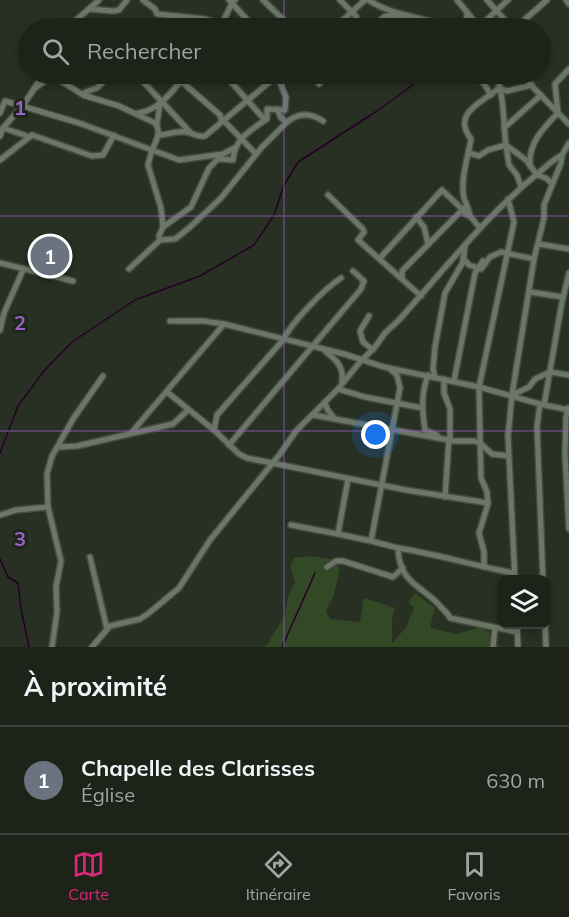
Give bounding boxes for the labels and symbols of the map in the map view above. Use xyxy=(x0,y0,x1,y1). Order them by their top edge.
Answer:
text: 1 xyxy=(14,95,26,120)
pin: 1 xyxy=(31,234,70,278)
text: 2 xyxy=(14,310,26,335)
your location xyxy=(361,420,390,449)
text: 3 xyxy=(14,526,26,551)

